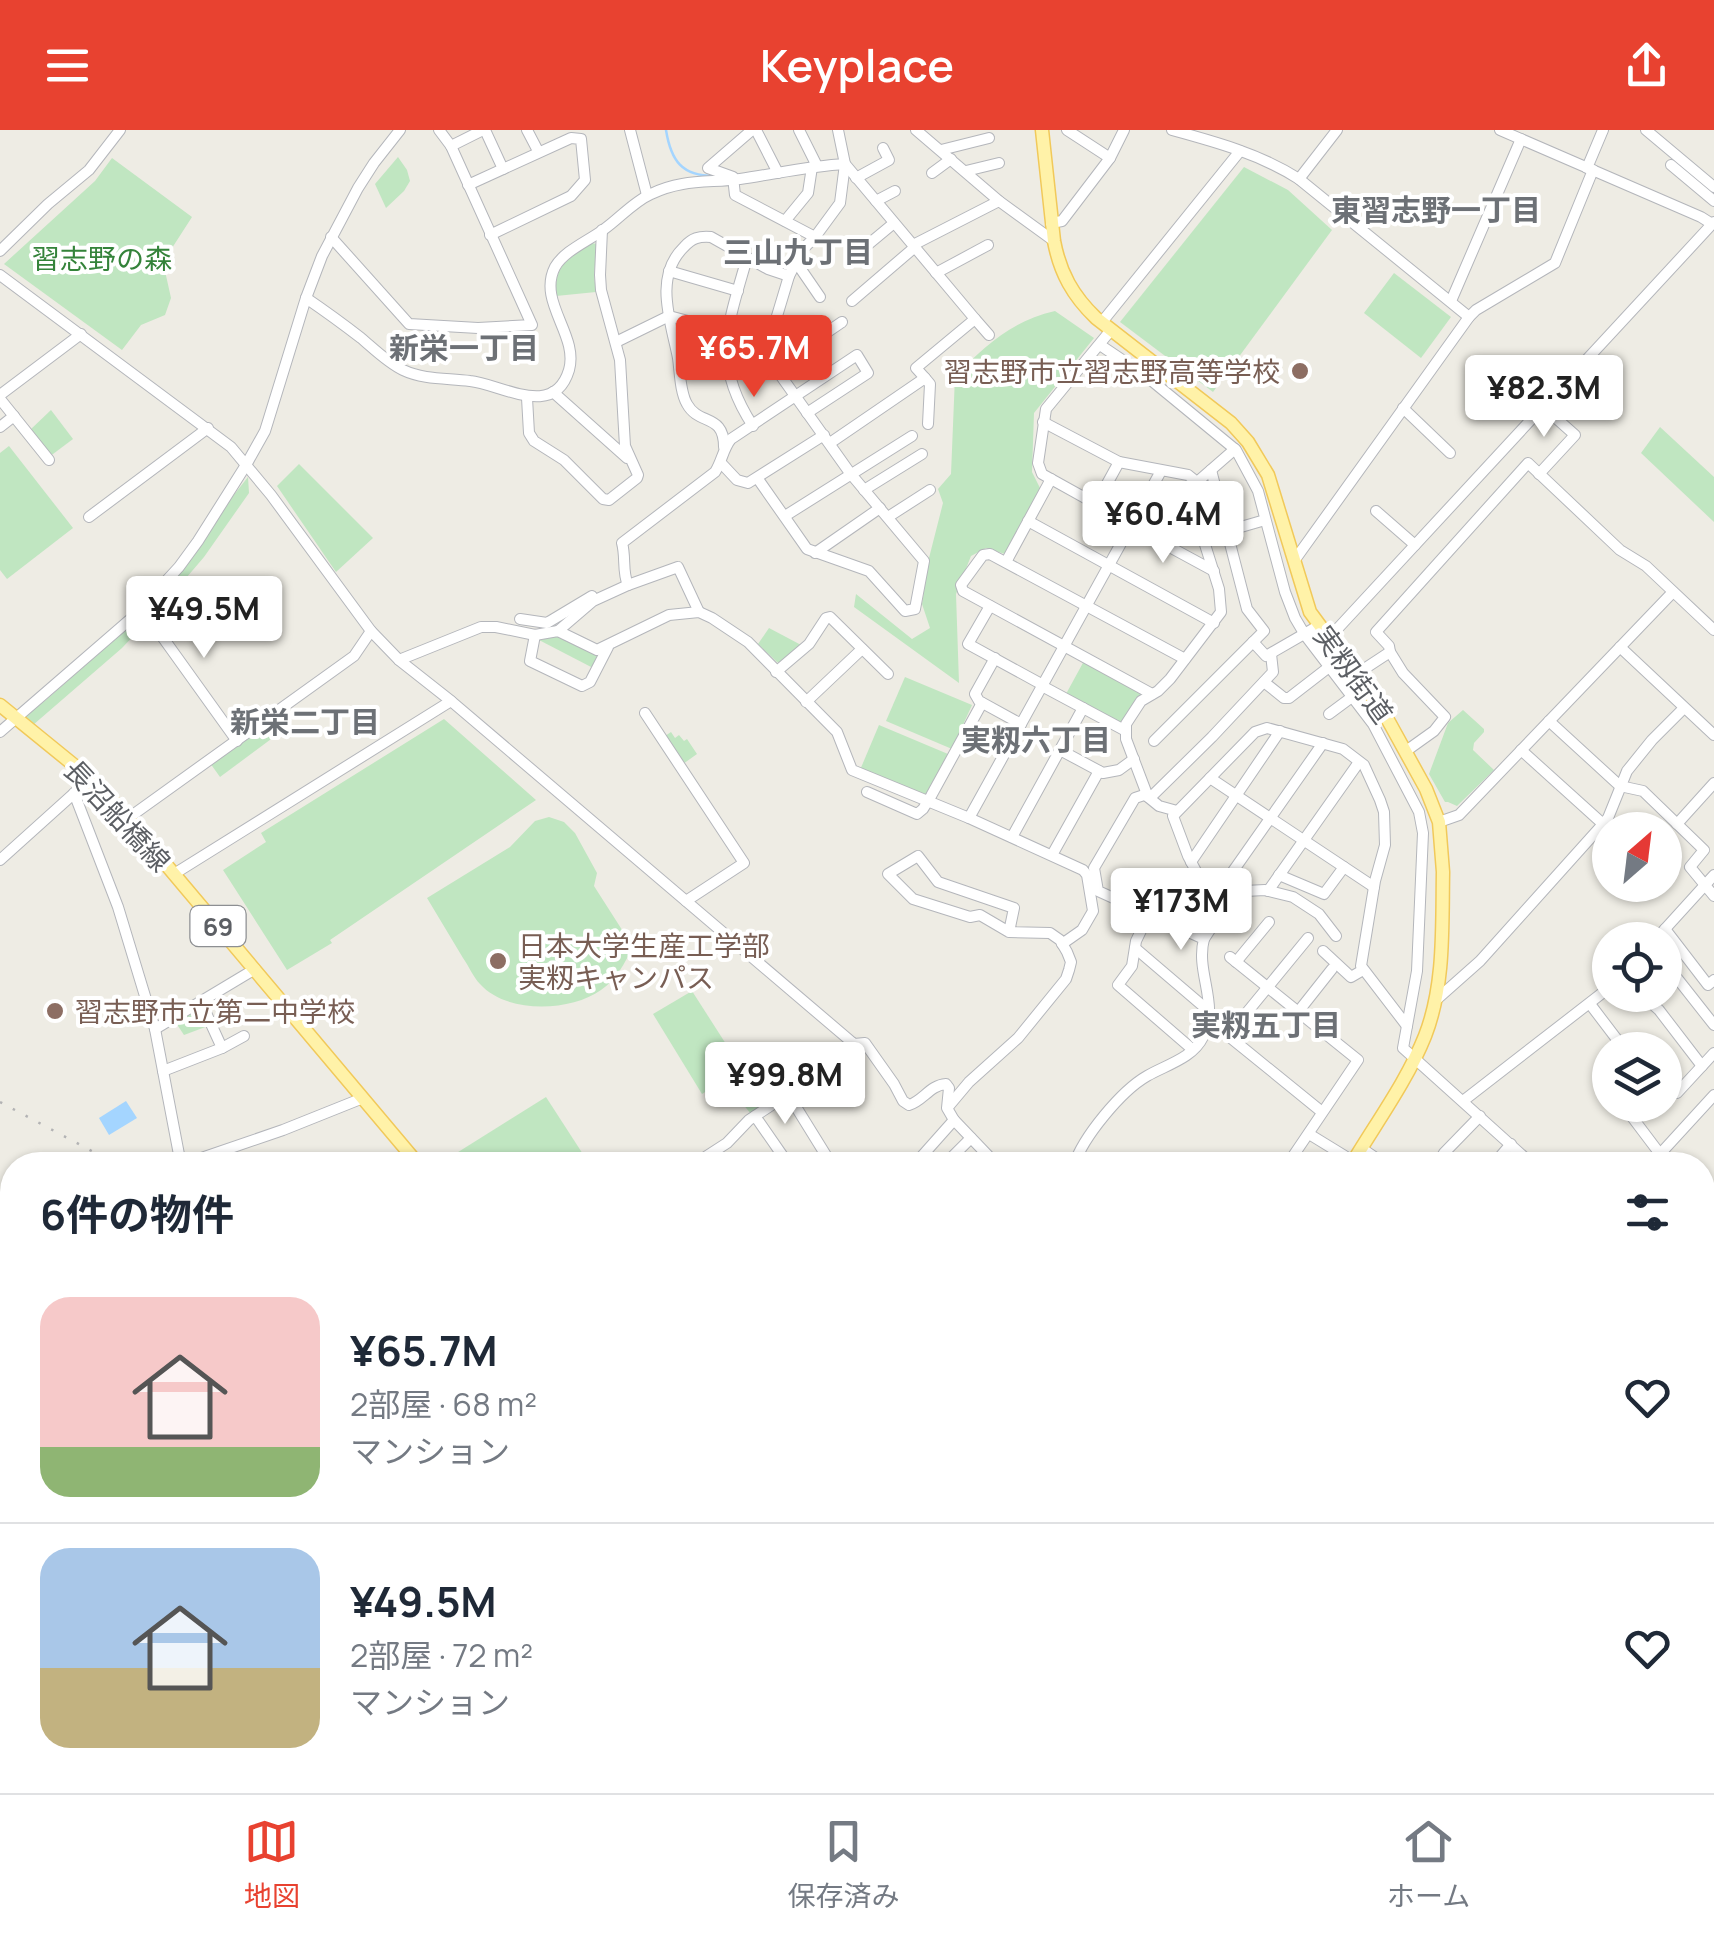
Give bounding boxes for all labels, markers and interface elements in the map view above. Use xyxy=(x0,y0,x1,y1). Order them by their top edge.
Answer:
text: Keyplace xyxy=(760,34,954,96)
icon: menu xyxy=(40,38,95,93)
icon: share xyxy=(1619,38,1674,93)
district label: 東習志野一丁目 xyxy=(1331,189,1541,230)
district label: 三山九丁目 xyxy=(723,231,873,272)
park label: 習志野の森 xyxy=(32,239,172,277)
pin: ¥65.7M xyxy=(673,315,835,400)
text: ¥65.7M xyxy=(698,325,810,369)
district label: 新栄一丁目 xyxy=(389,327,539,368)
place label: 習志野市立習志野高等学校 xyxy=(944,352,1280,390)
pin: ¥82.3M xyxy=(1463,355,1625,440)
marker: 習志野市立習志野高等学校 xyxy=(1289,360,1311,382)
text: ¥82.3M xyxy=(1487,365,1601,409)
pin: ¥60.4M xyxy=(1082,481,1244,566)
text: ¥60.4M xyxy=(1104,491,1222,535)
pin: ¥49.5M xyxy=(123,576,285,661)
text: ¥49.5M xyxy=(148,586,260,630)
street label: 実籾街道 xyxy=(1306,618,1402,730)
district label: 新栄二丁目 xyxy=(230,701,380,742)
district label: 実籾六丁目 xyxy=(961,719,1111,760)
street label: 長沼船橋線 xyxy=(56,751,180,879)
north arrow xyxy=(1592,812,1682,902)
map controls xyxy=(1592,812,1682,1122)
pin: ¥173M xyxy=(1111,868,1251,953)
text: ¥173M xyxy=(1133,878,1229,922)
road number: 69 xyxy=(190,906,246,946)
button: locate xyxy=(1592,922,1682,1012)
place label: 日本大学生産工学部 実籾キャンパス xyxy=(518,926,770,996)
marker: 日本大学生産工学部 実籾キャンパス xyxy=(487,950,509,972)
place label: 習志野市立第二中学校 xyxy=(75,992,355,1030)
marker: 習志野市立第二中学校 xyxy=(44,1000,66,1022)
district label: 実籾五丁目 xyxy=(1191,1004,1341,1045)
button: layers xyxy=(1592,1032,1682,1122)
pin: ¥99.8M xyxy=(704,1042,866,1127)
text: ¥99.8M xyxy=(727,1052,843,1096)
text: 6件の物件 xyxy=(40,1185,234,1243)
icon: filters xyxy=(1620,1185,1675,1240)
text: ¥65.7M xyxy=(350,1321,497,1379)
icon: home xyxy=(120,1337,240,1457)
icon: heart xyxy=(1620,1370,1675,1425)
text: 2部屋 · 68 m² xyxy=(350,1382,537,1426)
text: マンション xyxy=(350,1429,510,1473)
text: ¥49.5M xyxy=(350,1572,496,1630)
icon: home xyxy=(120,1588,240,1708)
icon: heart xyxy=(1620,1621,1675,1676)
text: 2部屋 · 72 m² xyxy=(350,1633,533,1677)
text: マンション xyxy=(350,1680,510,1724)
tab: 地図 xyxy=(244,1814,300,1914)
tab: 保存済み xyxy=(787,1814,899,1914)
tab: ホーム xyxy=(1387,1814,1470,1914)

